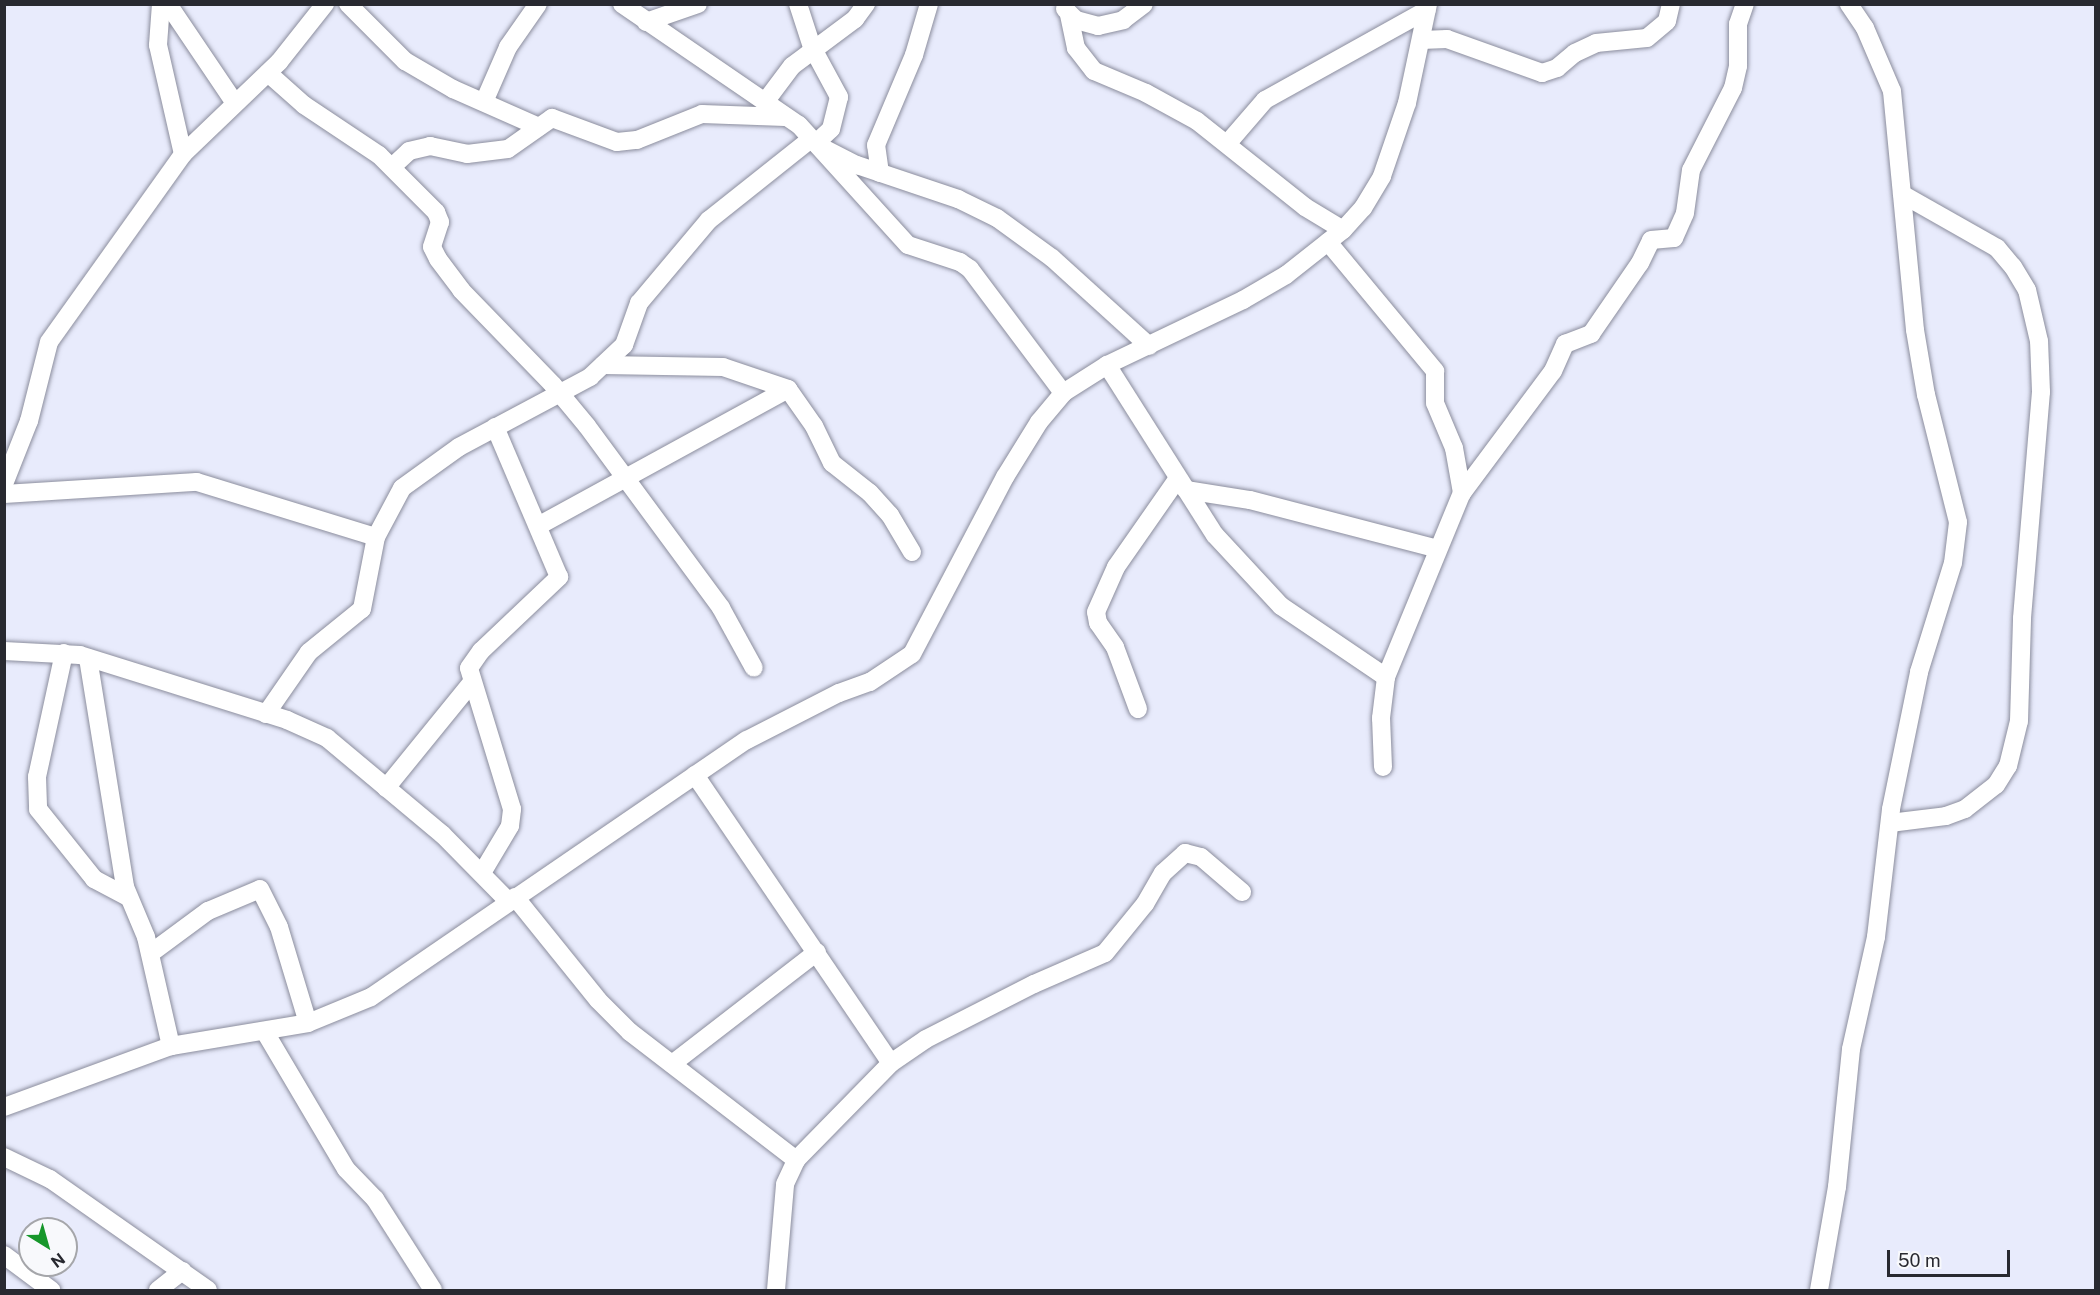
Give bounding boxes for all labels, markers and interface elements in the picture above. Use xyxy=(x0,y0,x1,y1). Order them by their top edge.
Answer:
north arrow xyxy=(18,1217,78,1277)
scale bar xyxy=(1890,1238,2013,1276)
text: N xyxy=(47,1249,69,1272)
text: 50 m xyxy=(1898,1250,1941,1271)

